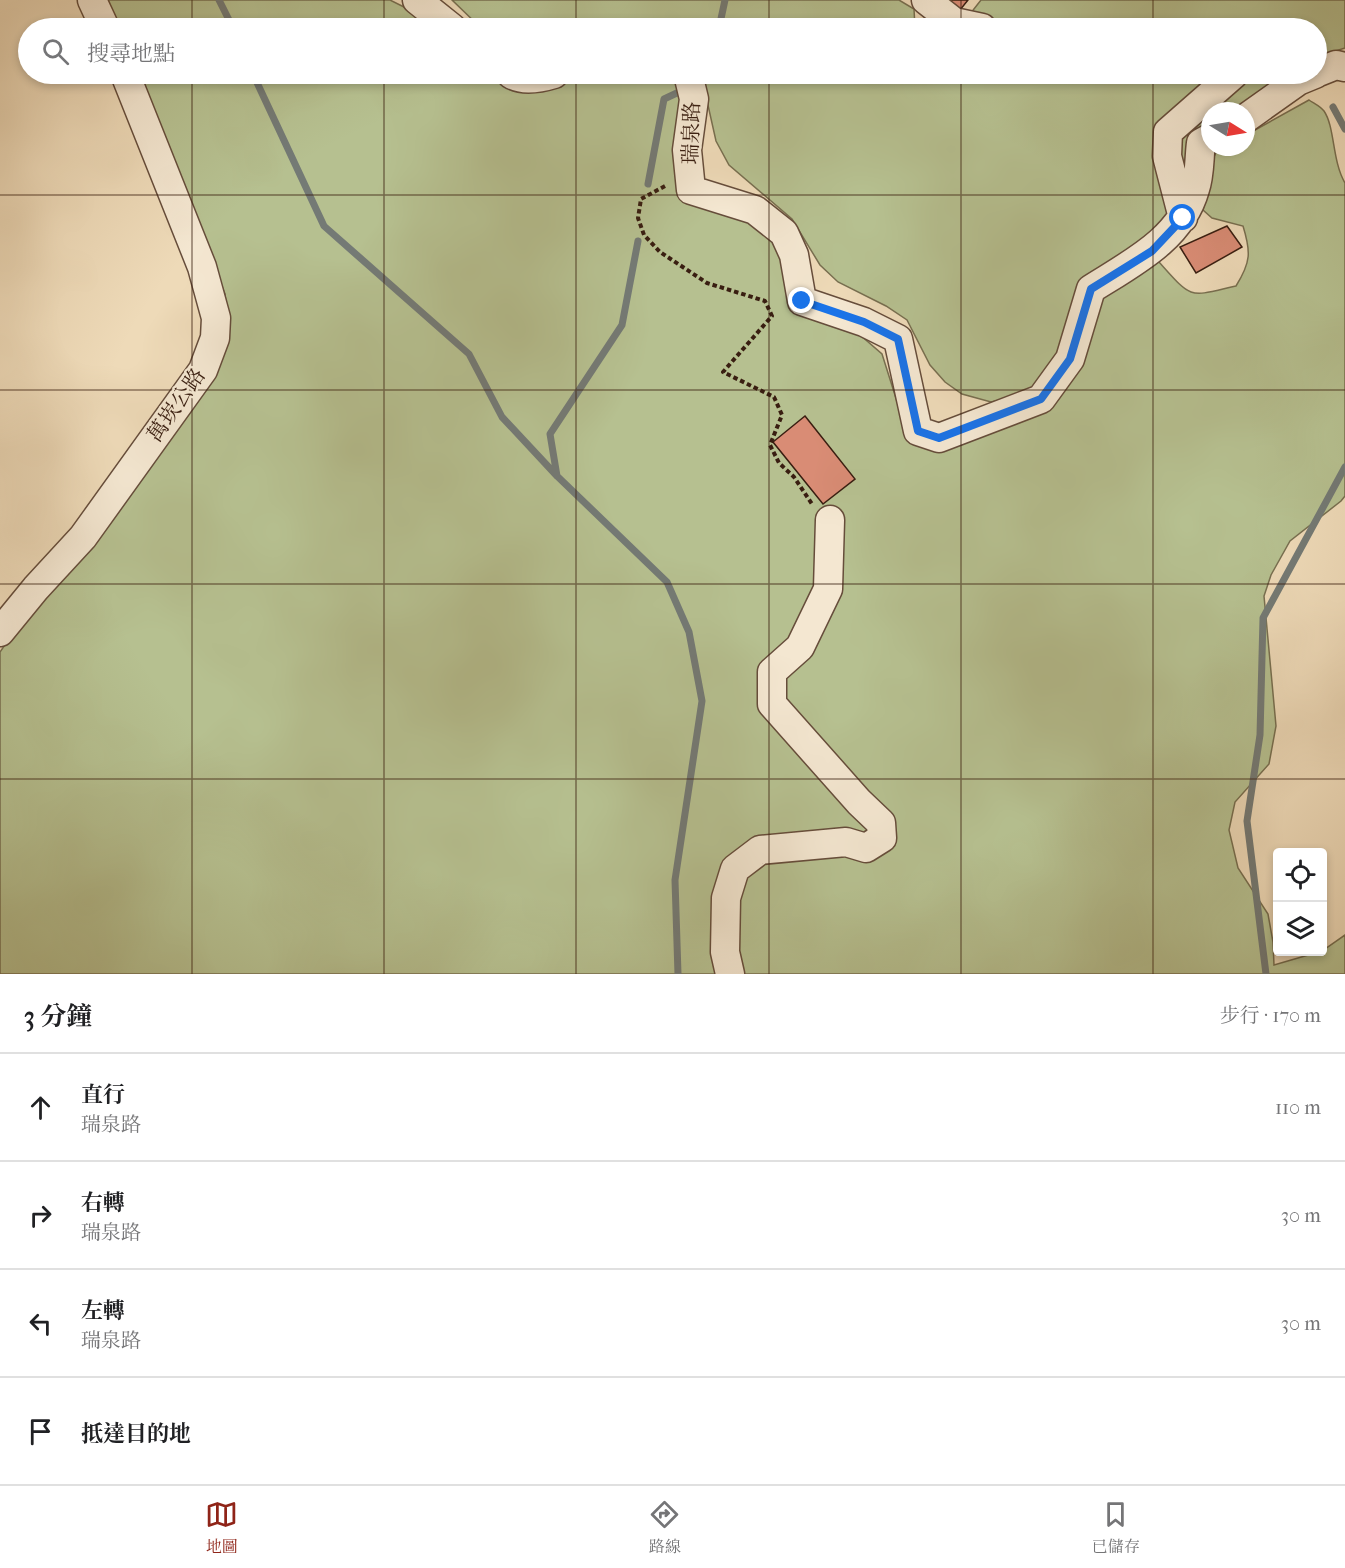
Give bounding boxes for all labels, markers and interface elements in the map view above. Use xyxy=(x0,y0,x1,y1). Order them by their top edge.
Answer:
search box xyxy=(18,18,1327,84)
icon: search xyxy=(39,35,72,68)
text: 搜尋地點 xyxy=(87,41,175,67)
street label: 瑞泉路 xyxy=(678,101,704,165)
north arrow xyxy=(1201,102,1255,156)
route start xyxy=(1169,204,1195,230)
route end xyxy=(788,287,814,313)
street label: 萬崁公路 xyxy=(142,364,210,446)
map controls xyxy=(1273,848,1327,956)
button: locate xyxy=(1273,848,1327,902)
button: layers xyxy=(1273,902,1327,956)
text: 3 分鐘 xyxy=(24,1001,92,1032)
text: 步行 · 170 m xyxy=(1220,1004,1321,1027)
text: 直行 xyxy=(81,1082,125,1108)
icon: ahead xyxy=(24,1091,57,1124)
text: 110 m xyxy=(1275,1096,1321,1119)
text: 瑞泉路 xyxy=(81,1113,141,1136)
text: 右轉 xyxy=(81,1190,125,1216)
icon: right xyxy=(24,1199,57,1232)
text: 30 m xyxy=(1281,1204,1321,1227)
text: 瑞泉路 xyxy=(81,1221,141,1244)
text: 左轉 xyxy=(81,1298,125,1324)
icon: left xyxy=(24,1307,57,1340)
text: 30 m xyxy=(1281,1312,1321,1335)
text: 瑞泉路 xyxy=(81,1329,141,1352)
icon: arrive xyxy=(24,1415,57,1448)
text: 抵達目的地 xyxy=(81,1421,191,1447)
tab: 地圖 xyxy=(205,1498,238,1557)
tab: 路線 xyxy=(648,1498,681,1557)
tab: 已儲存 xyxy=(1092,1498,1140,1557)

